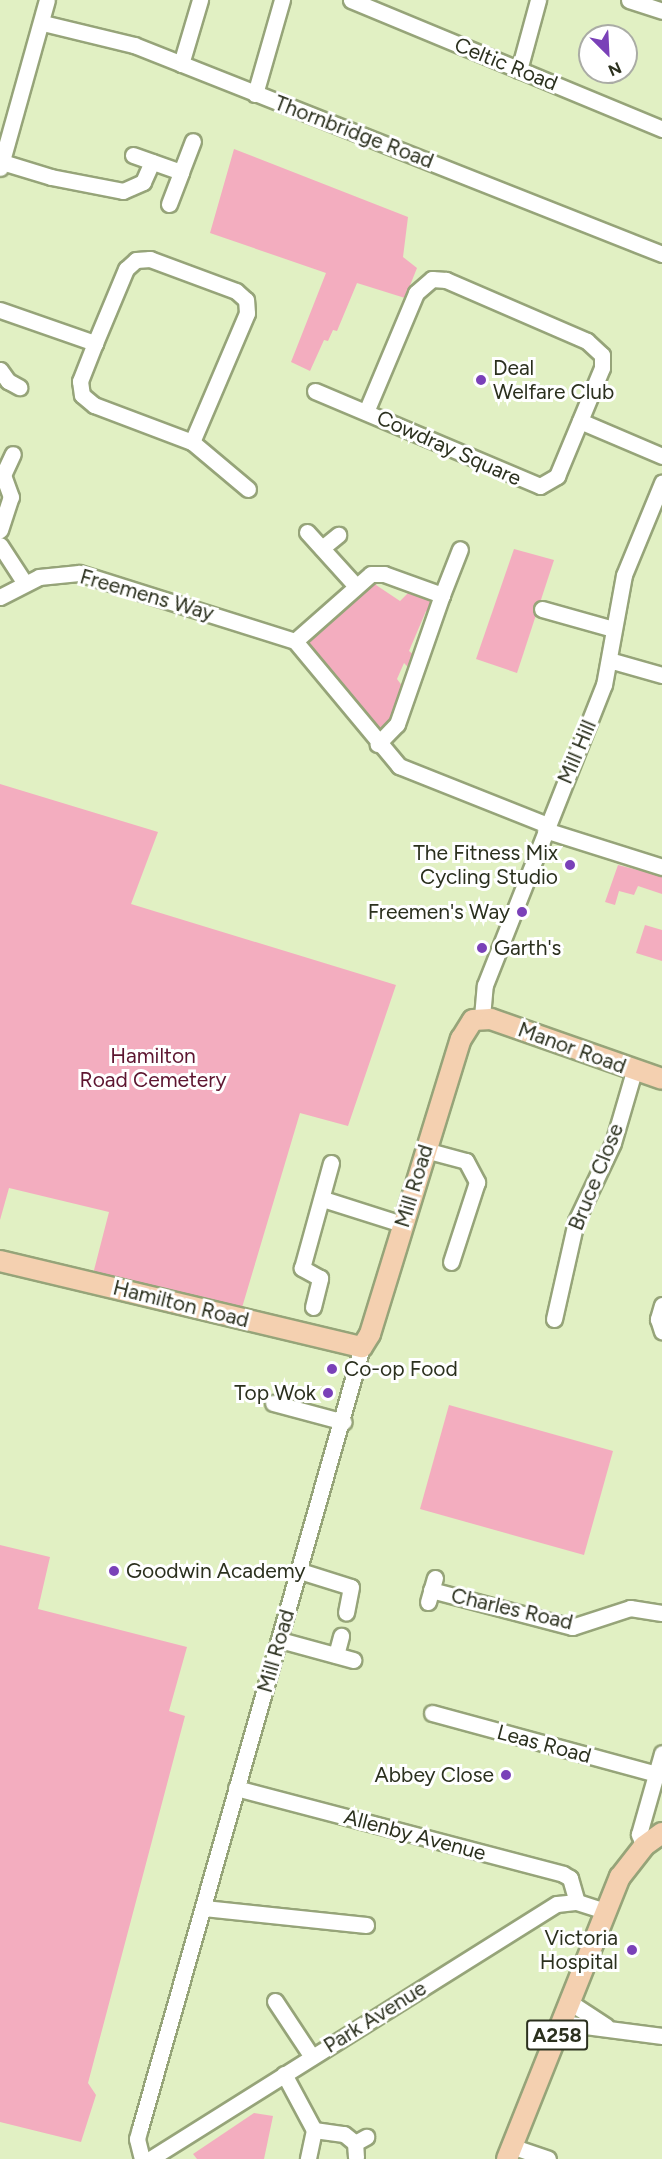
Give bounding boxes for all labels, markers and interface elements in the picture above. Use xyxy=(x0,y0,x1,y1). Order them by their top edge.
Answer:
north arrow xyxy=(578,24,638,84)
street label: Celtic Road xyxy=(451,32,561,96)
text: N xyxy=(605,58,624,80)
street label: Thornbridge Road xyxy=(271,90,437,174)
place label: Deal Welfare Club xyxy=(493,355,614,405)
marker: Deal Welfare Club xyxy=(474,373,488,387)
street label: Cowdray Square xyxy=(373,405,525,491)
street label: Freemens Way xyxy=(77,564,217,626)
street label: Mill Hill xyxy=(552,716,602,788)
place label: The Fitness Mix Cycling Studio xyxy=(413,840,558,890)
marker: The Fitness Mix Cycling Studio xyxy=(563,858,577,872)
place label: Freemen's Way xyxy=(368,899,510,925)
marker: Freemen's Way xyxy=(515,905,529,919)
place label: Garth's xyxy=(494,935,561,961)
marker: Garth's xyxy=(475,941,489,955)
street label: Manor Road xyxy=(515,1017,629,1079)
park label: Hamilton Road Cemetery xyxy=(80,1043,226,1093)
street label: Bruce Close xyxy=(563,1120,629,1234)
street label: Mill Road xyxy=(389,1141,439,1231)
street label: Hamilton Road xyxy=(110,1275,252,1333)
place label: Co-op Food xyxy=(344,1356,458,1382)
marker: Co-op Food xyxy=(325,1362,339,1376)
place label: Top Wok xyxy=(234,1380,316,1406)
marker: Top Wok xyxy=(321,1386,335,1400)
place label: Goodwin Academy xyxy=(126,1558,306,1584)
marker: Goodwin Academy xyxy=(107,1564,121,1578)
street label: Charles Road xyxy=(449,1583,575,1635)
street label: Mill Road xyxy=(252,1606,300,1696)
street label: Leas Road xyxy=(494,1719,594,1769)
place label: Abbey Close xyxy=(375,1762,494,1788)
marker: Abbey Close xyxy=(499,1768,513,1782)
street label: Allenby Avenue xyxy=(341,1804,489,1866)
place label: Victoria Hospital xyxy=(540,1925,618,1975)
marker: Victoria Hospital xyxy=(623,1941,641,1959)
street label: Park Avenue xyxy=(319,1976,431,2058)
road number: A258 xyxy=(526,2018,588,2052)

